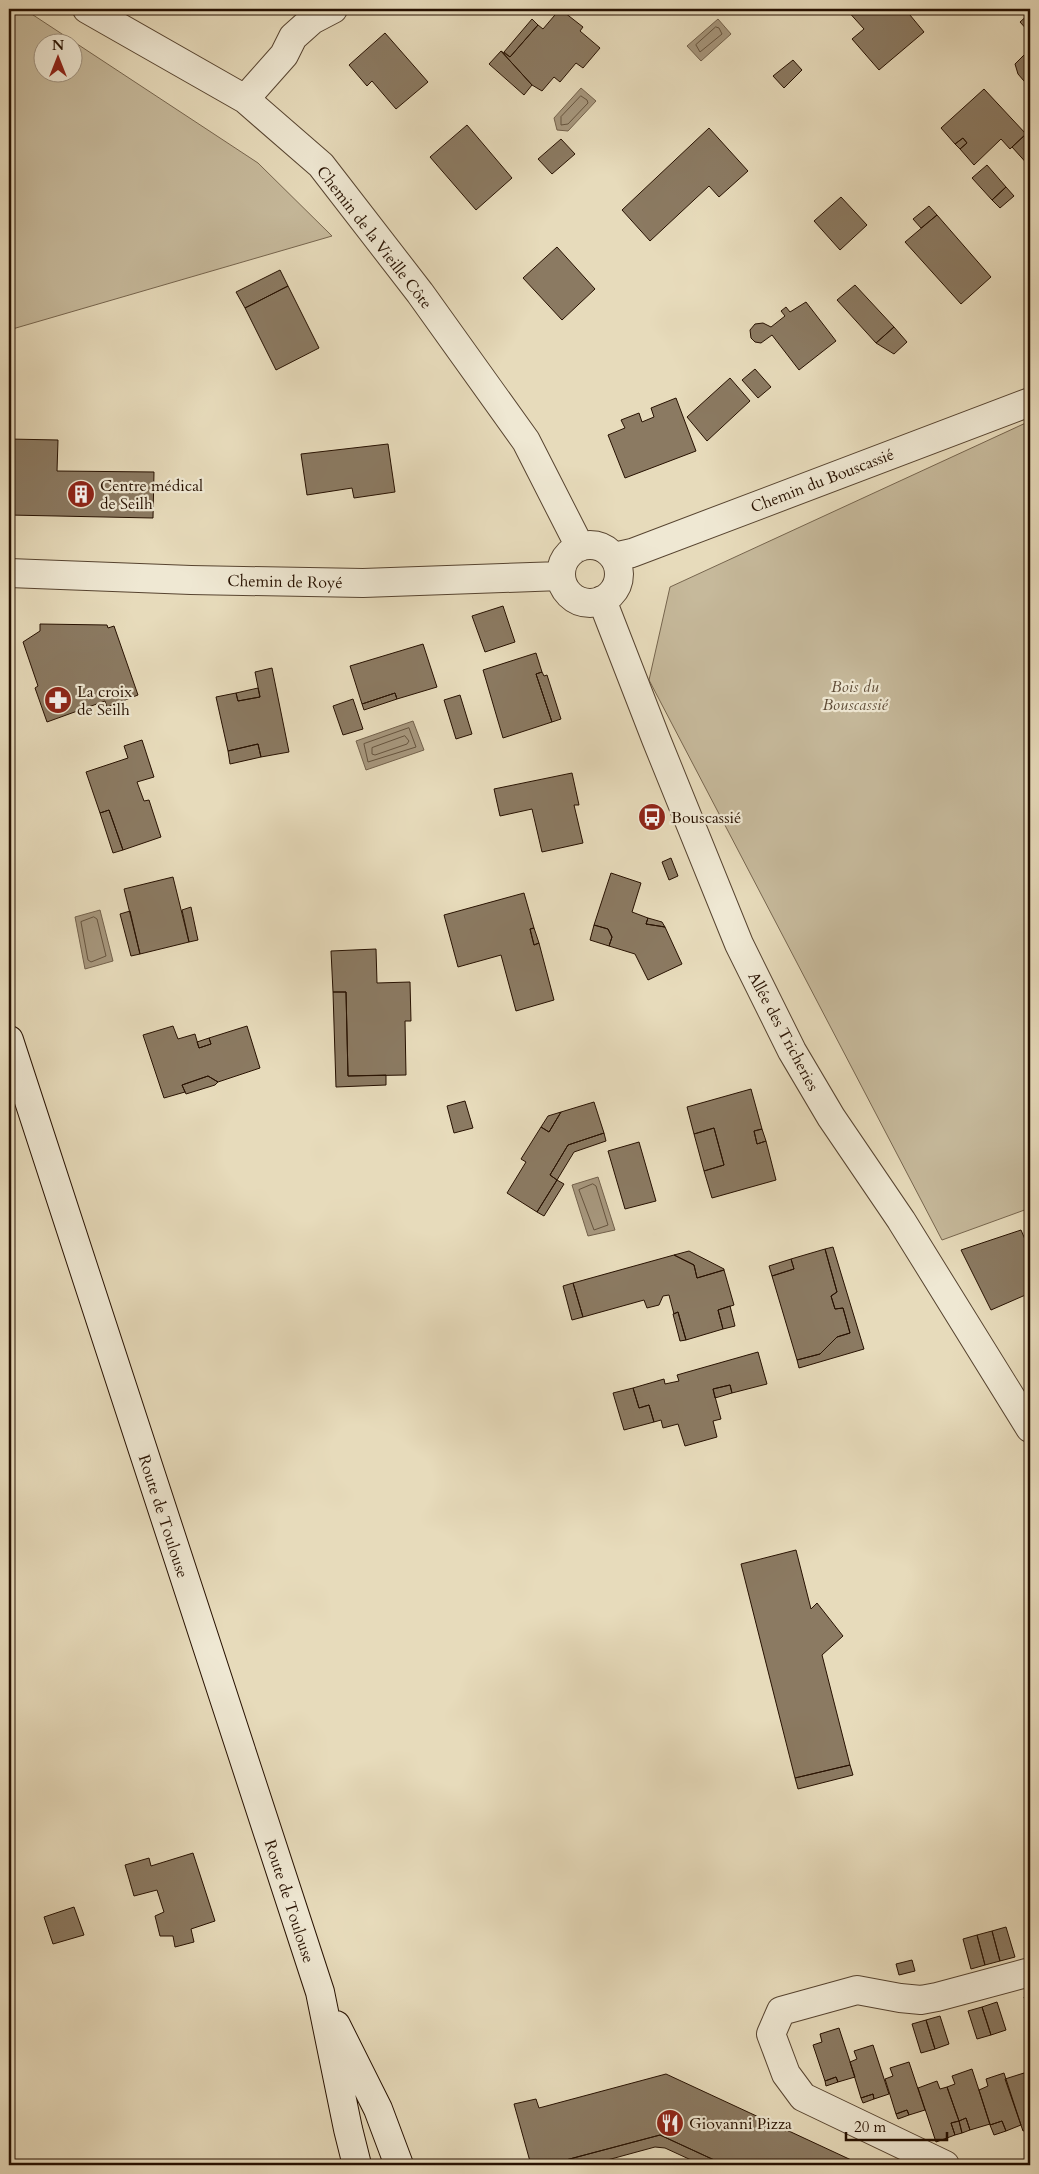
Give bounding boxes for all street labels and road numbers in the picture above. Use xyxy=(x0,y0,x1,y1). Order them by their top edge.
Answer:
street label: Chemin de la Vieille Côte xyxy=(311,161,437,314)
street label: Chemin du Bouscassié xyxy=(748,443,897,518)
street label: Chemin de Royé xyxy=(227,570,343,594)
street label: Allée des Tricheries xyxy=(742,968,824,1095)
street label: Route de Toulouse xyxy=(133,1452,193,1581)
street label: Route de Toulouse xyxy=(259,1837,319,1966)

